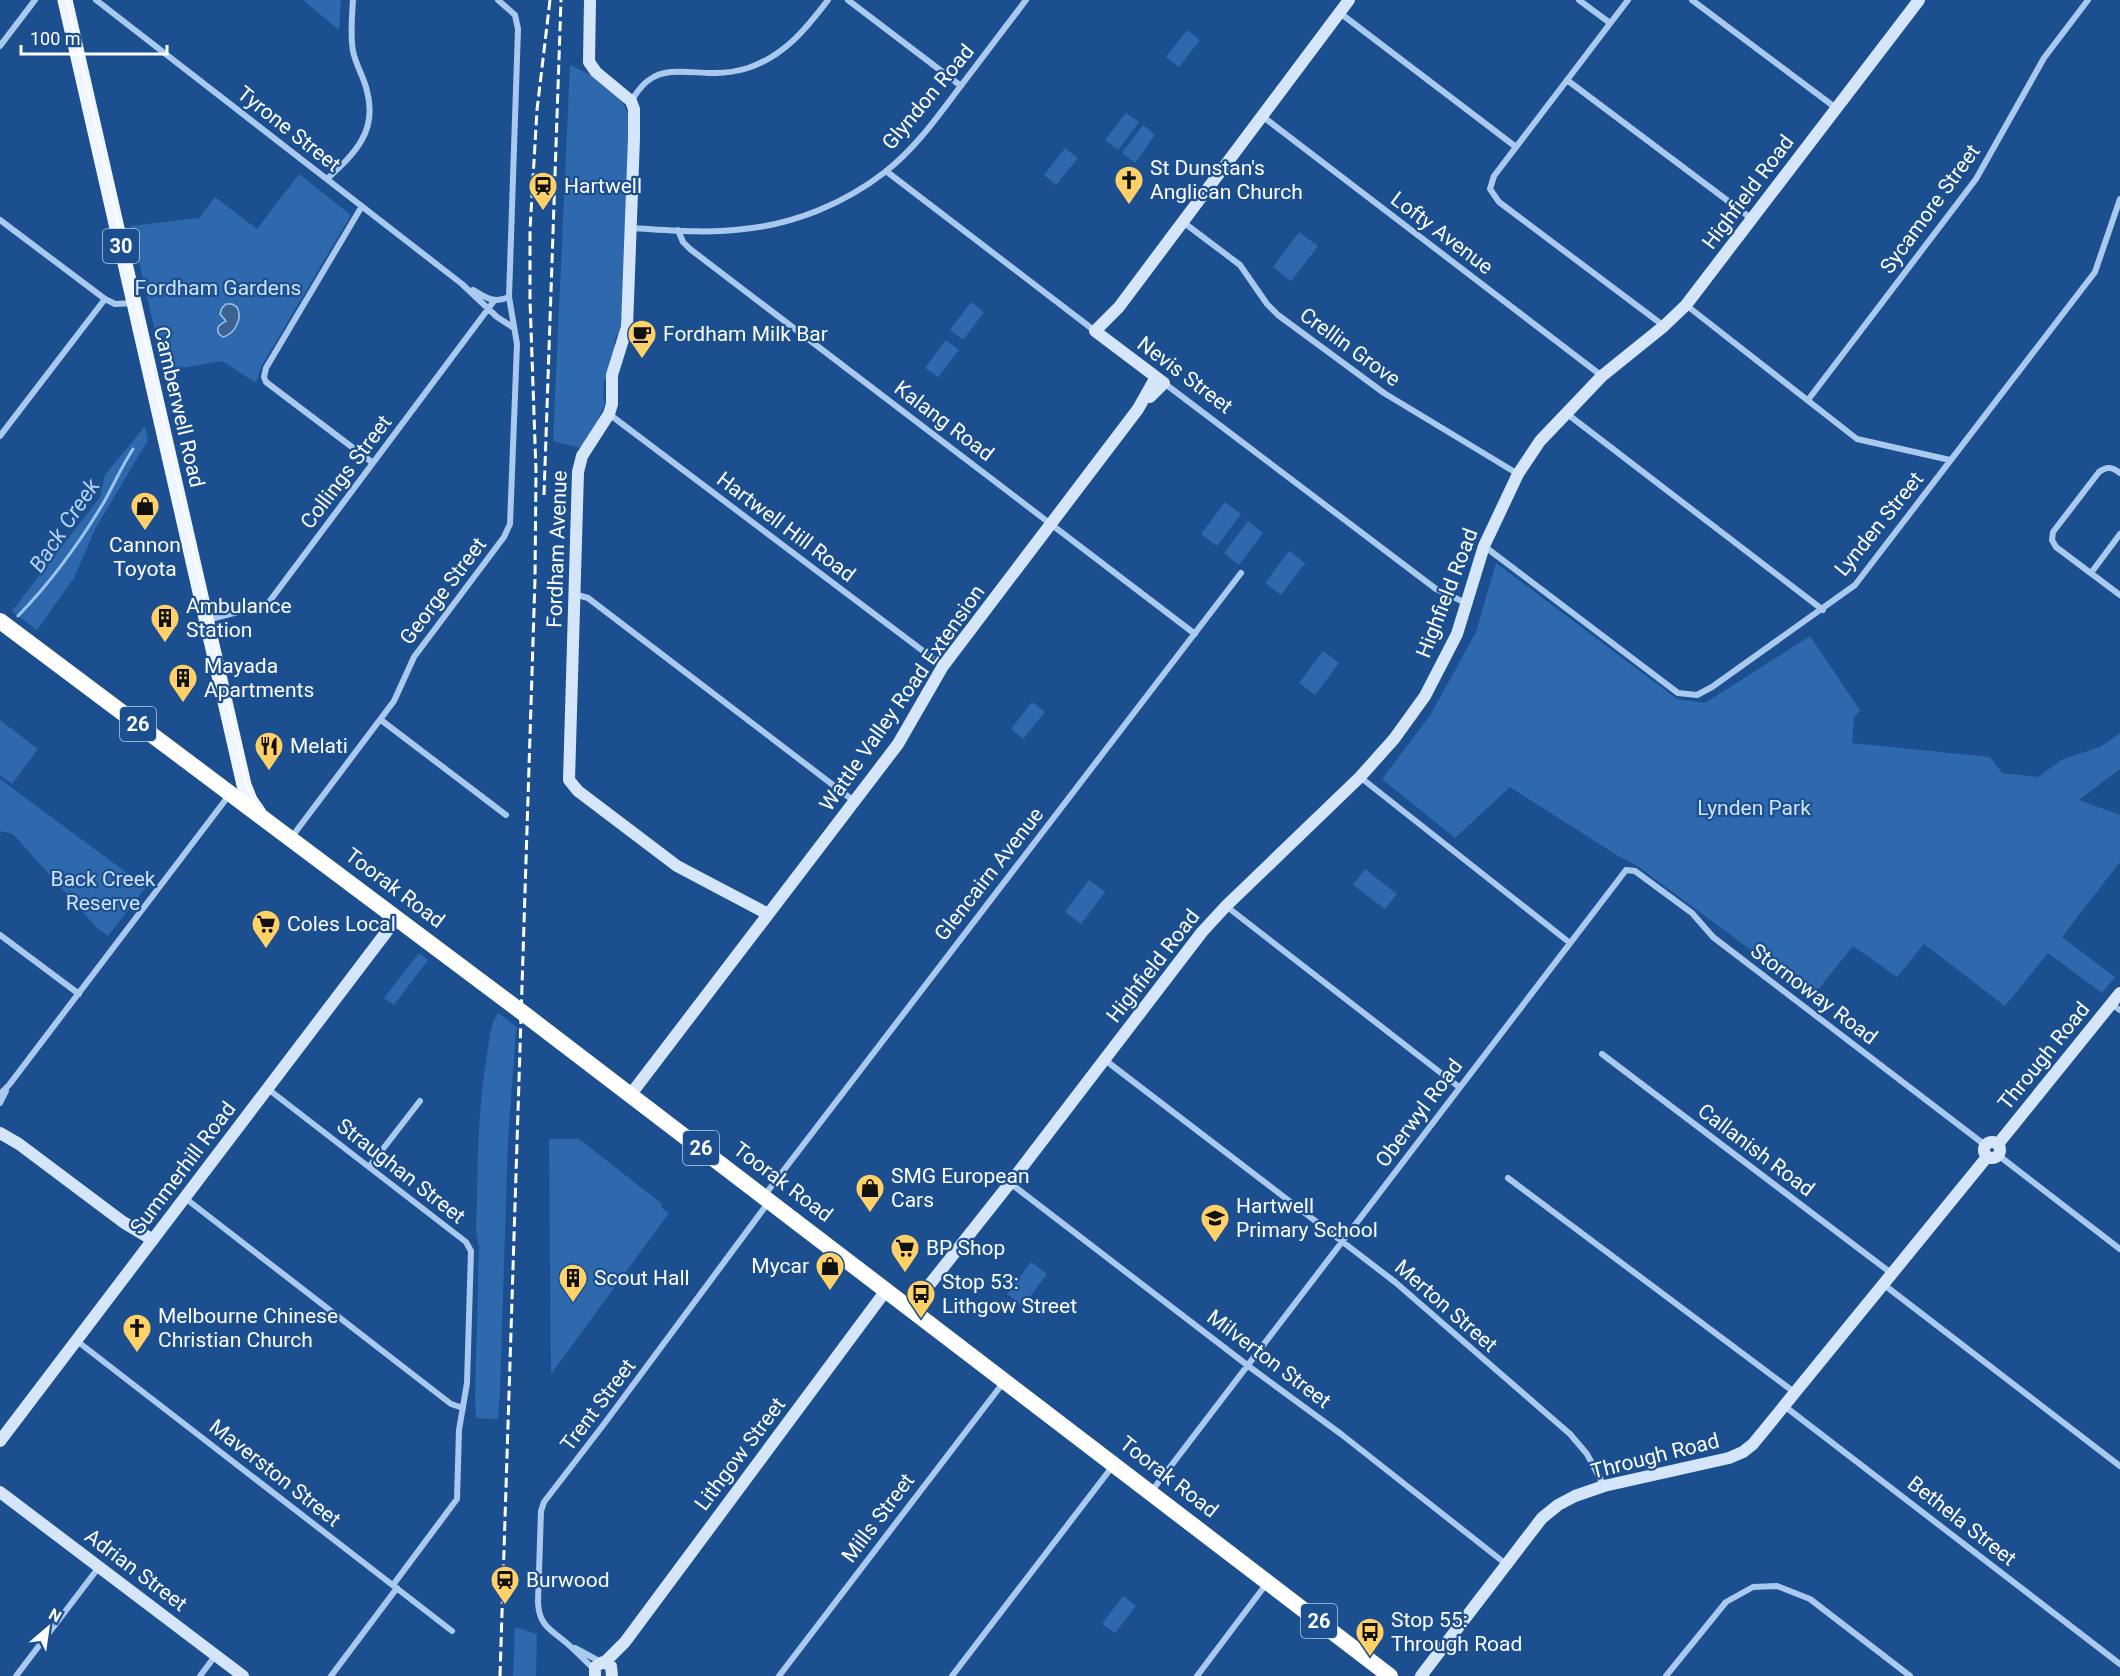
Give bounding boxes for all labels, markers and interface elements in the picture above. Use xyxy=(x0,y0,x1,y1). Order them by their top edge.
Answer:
scale bar xyxy=(21,18,166,56)
text: 100 m xyxy=(30,28,81,49)
street label: Glyndon Road xyxy=(877,40,979,154)
street label: Tyrone Street xyxy=(233,81,345,177)
street label: Highfield Road xyxy=(1697,130,1799,254)
street label: Sycamore Street xyxy=(1875,140,1985,278)
place label: St Dunstan's Anglican Church xyxy=(1150,156,1303,204)
church icon: St Dunstan's Anglican Church xyxy=(1113,164,1145,206)
station icon: Hartwell xyxy=(527,170,559,212)
place label: Hartwell xyxy=(564,174,642,198)
street label: Lofty Avenue xyxy=(1386,187,1498,279)
road number: 30 xyxy=(103,229,139,263)
park label: Fordham Gardens xyxy=(135,276,301,300)
street label: Crellin Grove xyxy=(1295,303,1405,391)
cafe icon: Fordham Milk Bar xyxy=(626,318,658,360)
place label: Fordham Milk Bar xyxy=(663,322,828,346)
street label: Camberwell Road xyxy=(149,324,209,490)
street label: Nevis Street xyxy=(1133,331,1237,419)
street label: Kalang Road xyxy=(890,376,998,466)
street label: Collings Street xyxy=(296,410,397,533)
street label: Hartwell Hill Road xyxy=(712,467,860,587)
street label: Lynden Street xyxy=(1830,467,1928,581)
street label: Fordham Avenue xyxy=(542,470,572,628)
water label: Back Creek xyxy=(24,473,105,576)
shop icon: Cannon Toyota xyxy=(129,490,161,532)
street label: Highfield Road xyxy=(1411,525,1483,661)
place label: Cannon Toyota xyxy=(109,533,181,581)
street label: George Street xyxy=(395,533,491,649)
street label: Wattle Valley Road Extension xyxy=(815,580,989,816)
place label: Ambulance Station xyxy=(186,594,292,642)
building icon: Ambulance Station xyxy=(149,602,181,644)
place label: Mayada Apartments xyxy=(204,654,314,702)
building icon: Mayada Apartments xyxy=(167,662,199,704)
road number: 26 xyxy=(120,707,156,741)
restaurant icon: Melati xyxy=(253,730,285,772)
place label: Melati xyxy=(290,734,348,758)
park label: Lynden Park xyxy=(1697,796,1811,820)
street label: Glencairn Avenue xyxy=(930,803,1048,945)
street label: Toorak Road xyxy=(341,843,449,933)
park label: Back Creek Reserve xyxy=(51,867,156,915)
street label: Highfield Road xyxy=(1102,905,1204,1027)
supermarket icon: Coles Local xyxy=(250,908,282,950)
place label: Coles Local xyxy=(287,912,396,936)
street label: Stornoway Road xyxy=(1746,939,1882,1049)
street label: Through Road xyxy=(1993,997,2095,1115)
street label: Oberwyl Road xyxy=(1371,1054,1467,1172)
street label: Summerhill Road xyxy=(125,1097,241,1239)
street label: Callanish Road xyxy=(1693,1099,1819,1201)
street label: Straughan Street xyxy=(332,1114,470,1229)
road number: 26 xyxy=(683,1131,719,1165)
street label: Toorak Road xyxy=(729,1137,837,1227)
place label: SMG European Cars xyxy=(891,1164,1030,1212)
shop icon: SMG European Cars xyxy=(854,1172,886,1214)
place label: Hartwell Primary School xyxy=(1236,1194,1378,1242)
school or university icon: Hartwell Primary School xyxy=(1199,1202,1231,1244)
supermarket icon: BP Shop xyxy=(889,1232,921,1274)
place label: BP Shop xyxy=(926,1236,1005,1260)
shop icon: Mycar xyxy=(814,1250,846,1292)
place label: Mycar xyxy=(751,1254,809,1278)
street label: Merton Street xyxy=(1390,1255,1502,1357)
building icon: Scout Hall xyxy=(557,1262,589,1304)
place label: Scout Hall xyxy=(594,1266,690,1290)
place label: Stop 53: Lithgow Street xyxy=(942,1270,1077,1318)
bus stop icon: Stop 53: Lithgow Street xyxy=(905,1278,937,1320)
place label: Melbourne Chinese Christian Church xyxy=(158,1304,338,1352)
street label: Milverton Street xyxy=(1203,1305,1336,1413)
church icon: Melbourne Chinese Christian Church xyxy=(121,1312,153,1354)
street label: Trent Street xyxy=(556,1354,640,1456)
street label: Lithgow Street xyxy=(690,1393,790,1515)
street label: Maverston Street xyxy=(205,1414,345,1532)
street label: Through Road xyxy=(1588,1428,1722,1484)
street label: Toorak Road xyxy=(1115,1431,1223,1523)
street label: Mills Street xyxy=(837,1469,919,1567)
street label: Bethela Street xyxy=(1903,1471,2021,1571)
street label: Adrian Street xyxy=(80,1524,192,1616)
station icon: Burwood xyxy=(489,1564,521,1606)
place label: Burwood xyxy=(526,1568,610,1592)
north arrow xyxy=(18,1598,78,1658)
text: N xyxy=(45,1604,65,1626)
road number: 26 xyxy=(1301,1604,1337,1638)
place label: Stop 55: Through Road xyxy=(1391,1608,1522,1656)
bus stop icon: Stop 55: Through Road xyxy=(1354,1616,1386,1658)

